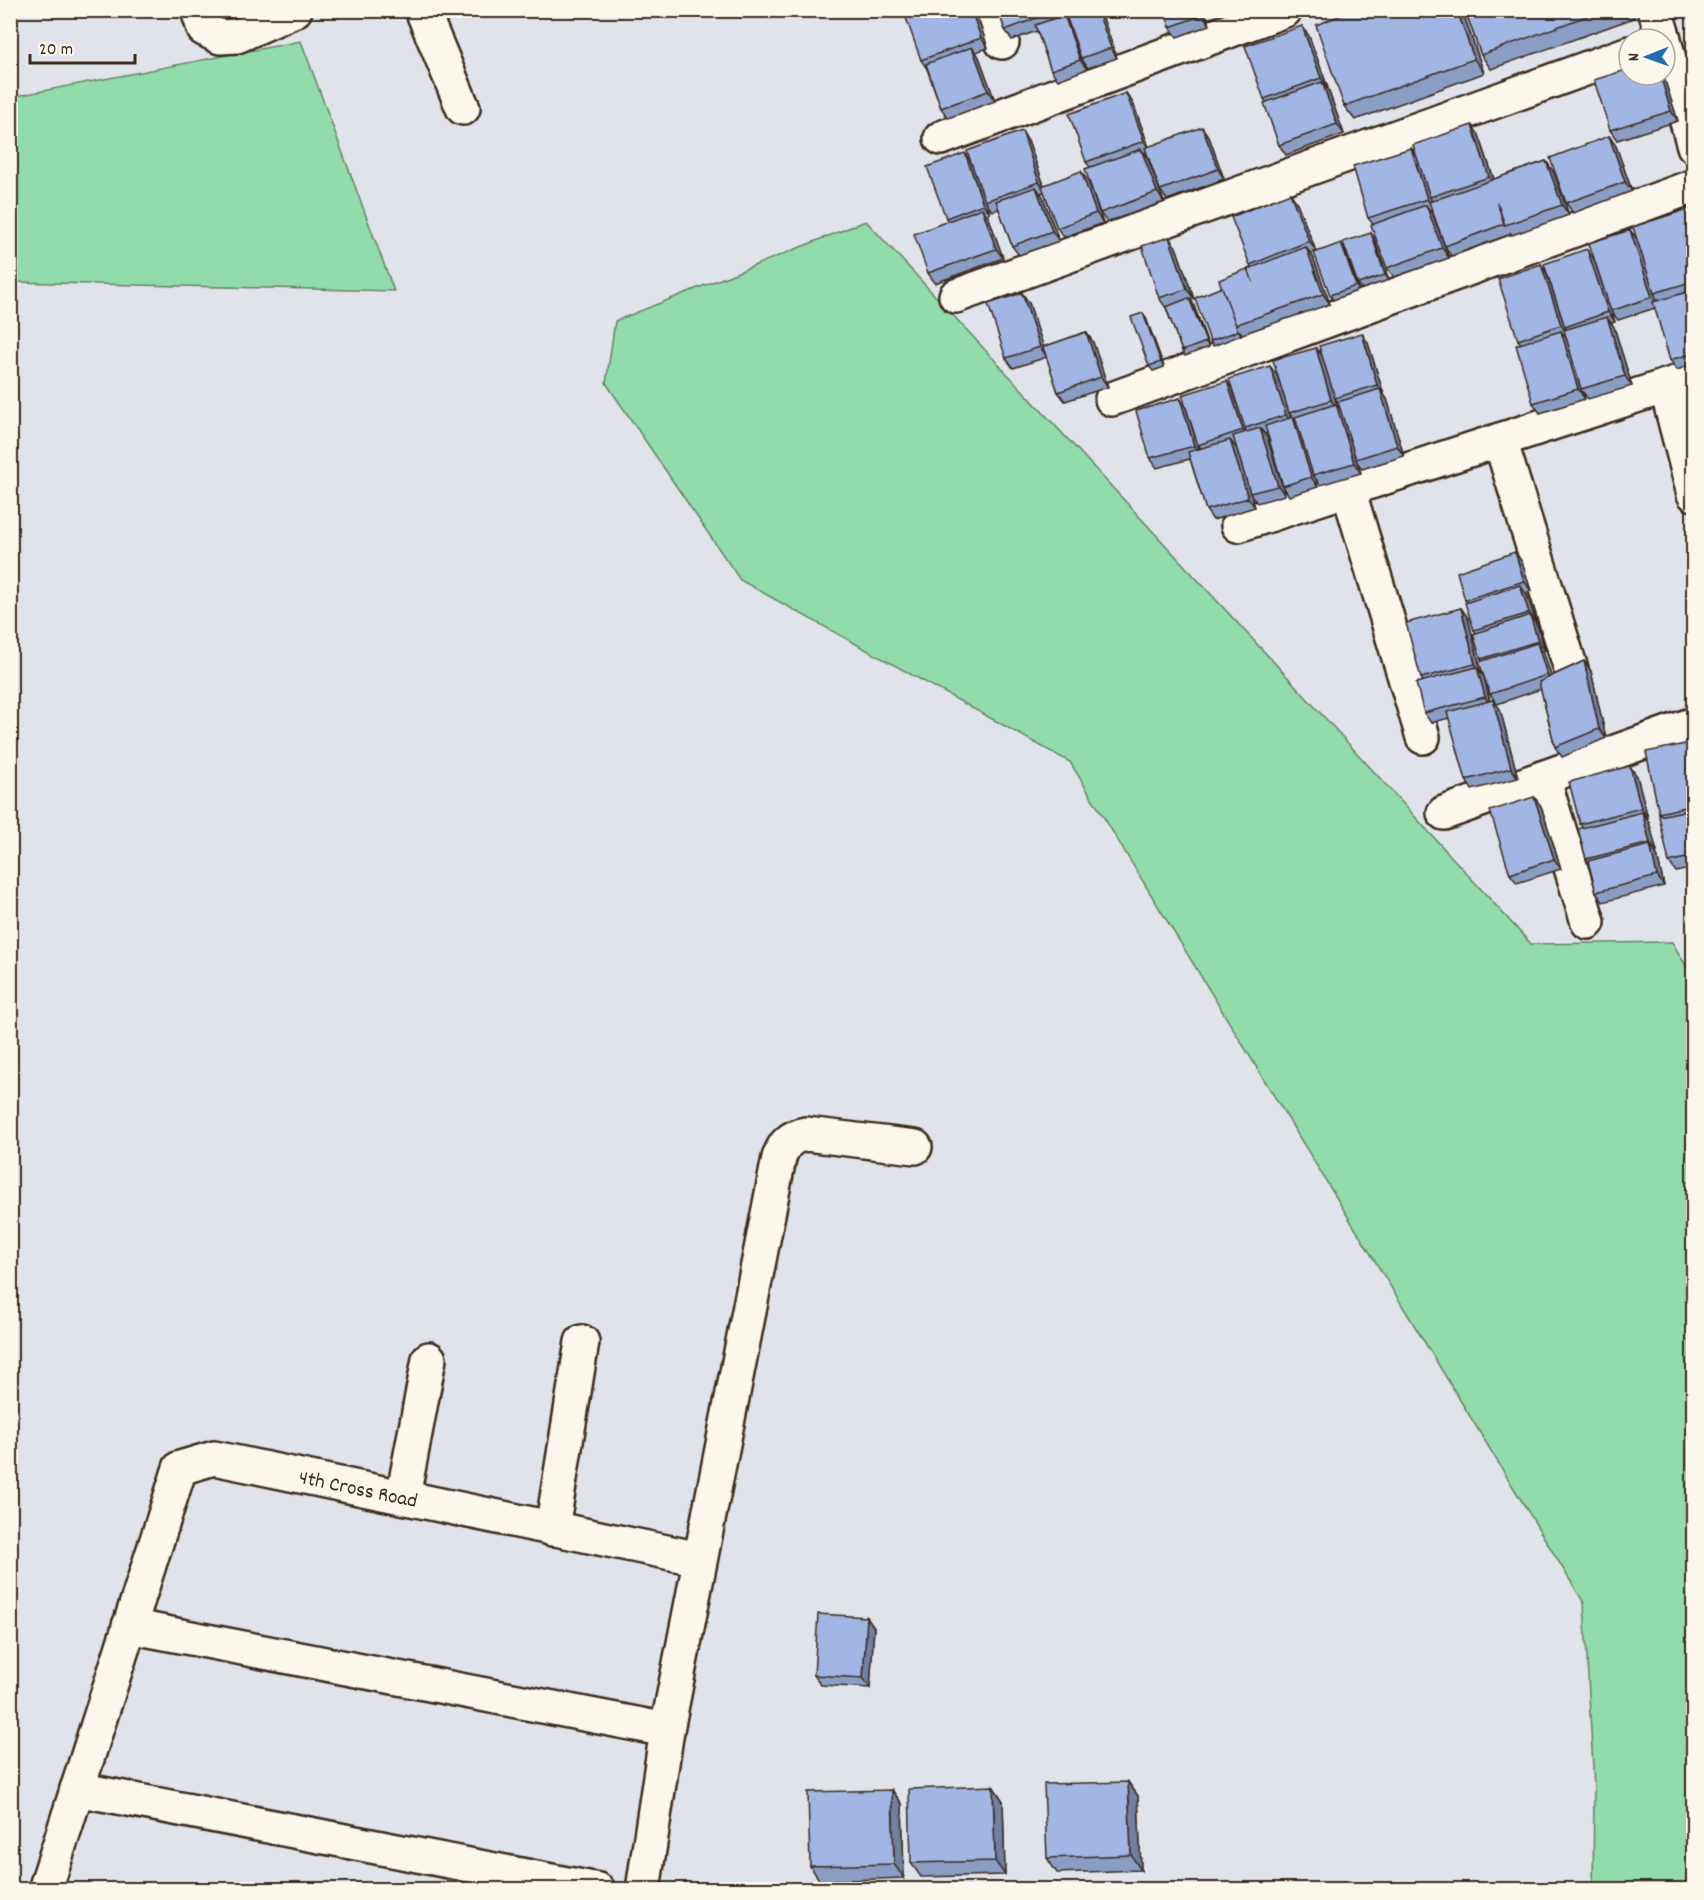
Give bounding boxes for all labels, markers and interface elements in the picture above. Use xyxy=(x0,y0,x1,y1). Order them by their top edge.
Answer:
scale bar xyxy=(30,27,135,65)
north arrow xyxy=(1617,27,1677,87)
text: 20 m xyxy=(39,38,73,63)
text: N xyxy=(1623,53,1646,61)
street label: 4th Cross Road xyxy=(296,1464,420,1518)

